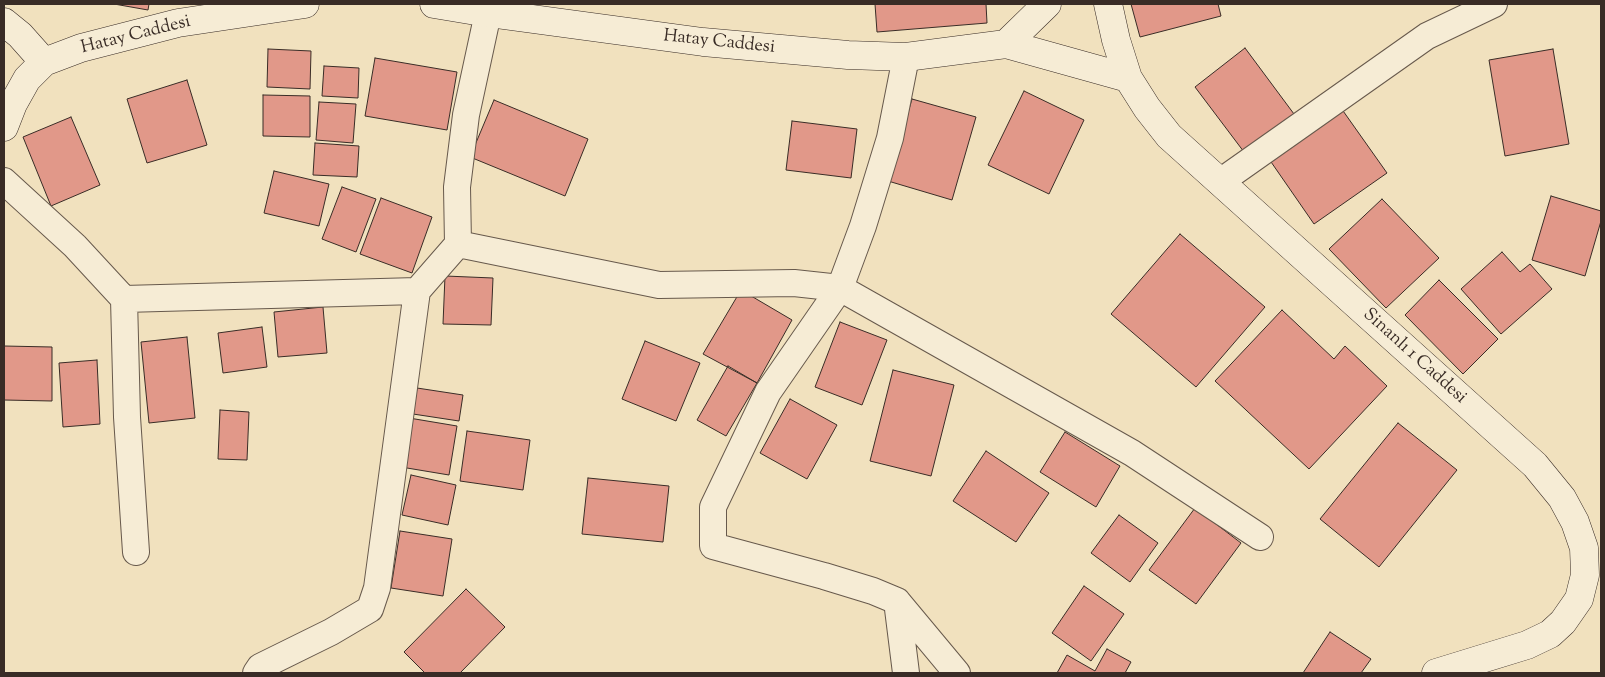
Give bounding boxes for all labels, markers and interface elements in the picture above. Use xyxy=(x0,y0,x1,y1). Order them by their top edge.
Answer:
street label: Hatay Caddesi xyxy=(79,12,193,60)
street label: Hatay Caddesi xyxy=(662,26,776,60)
street label: Sinanlı 1 Caddesi xyxy=(1358,305,1470,409)

